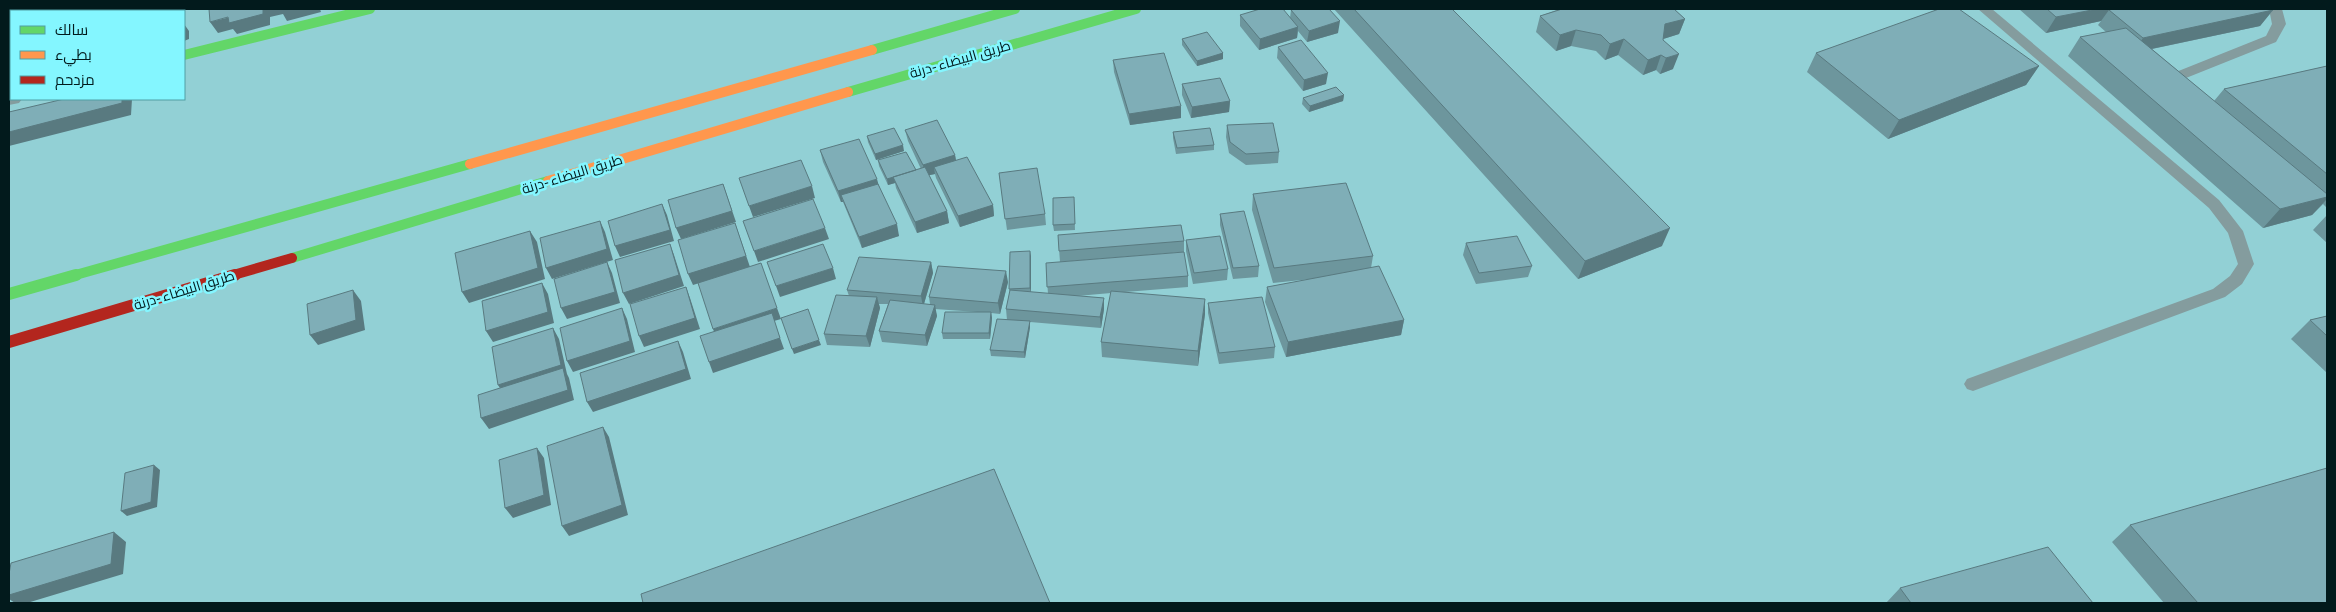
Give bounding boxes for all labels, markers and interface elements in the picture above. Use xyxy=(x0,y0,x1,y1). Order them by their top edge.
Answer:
legend xyxy=(10,10,185,100)
text: سالك xyxy=(55,21,88,38)
street label: طريق البيضاء -درنة xyxy=(908,37,1013,82)
text: بطيء xyxy=(55,46,92,67)
text: مزدحم xyxy=(55,71,95,90)
street label: طريق البيضاء -درنة xyxy=(520,151,625,198)
street label: طريق البيضاء -درنة xyxy=(132,267,237,314)

